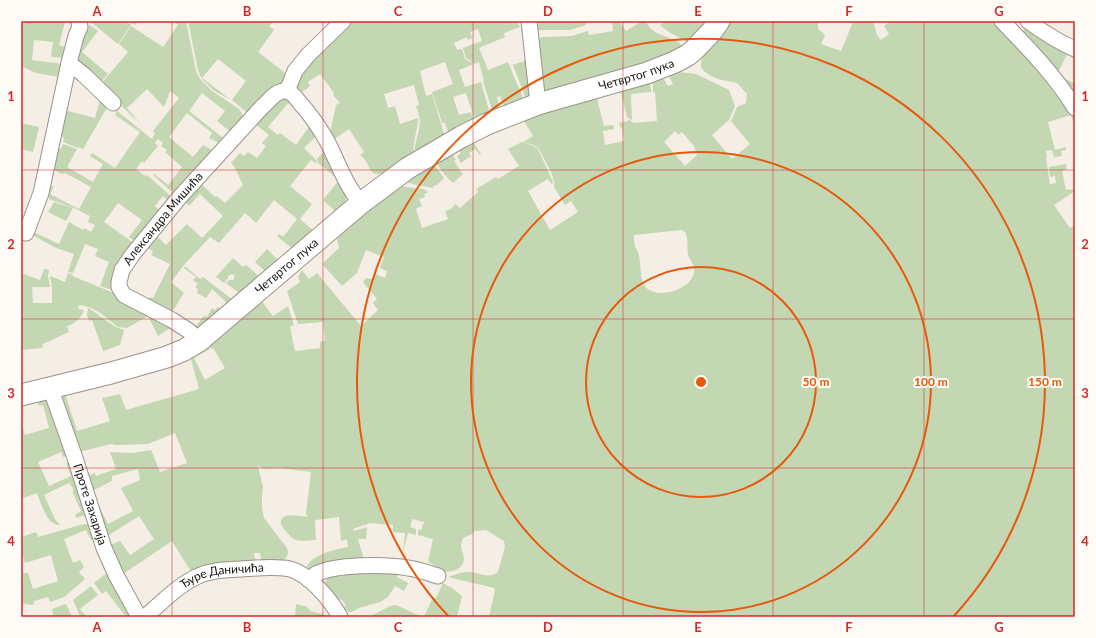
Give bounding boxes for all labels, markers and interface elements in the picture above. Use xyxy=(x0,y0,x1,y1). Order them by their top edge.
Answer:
text: A xyxy=(91,3,102,19)
text: B xyxy=(243,3,252,19)
text: C xyxy=(394,3,403,19)
text: D xyxy=(543,3,553,19)
text: E xyxy=(694,3,702,19)
text: F xyxy=(845,3,853,19)
text: G xyxy=(994,3,1004,19)
street label: Четвртог пука xyxy=(597,55,676,93)
text: 1 xyxy=(7,88,15,104)
text: 1 xyxy=(1081,88,1089,104)
street label: Александра Мишића xyxy=(120,169,206,268)
street label: Четвртог пука xyxy=(252,235,321,297)
text: 2 xyxy=(7,236,15,252)
text: 2 xyxy=(1081,236,1089,252)
text: 50 m xyxy=(803,374,829,389)
text: 100 m xyxy=(914,374,948,389)
text: 150 m xyxy=(1028,374,1062,389)
centre of rings xyxy=(694,375,708,389)
text: 3 xyxy=(7,385,15,401)
text: 3 xyxy=(1081,385,1089,401)
street label: Проте Захарија xyxy=(70,462,111,547)
text: 4 xyxy=(7,533,15,549)
text: 4 xyxy=(1081,533,1089,549)
street label: Ђуре Даничића xyxy=(177,560,264,592)
text: A xyxy=(91,619,102,635)
text: B xyxy=(243,619,252,635)
text: C xyxy=(394,619,403,635)
text: D xyxy=(543,619,553,635)
text: E xyxy=(694,619,702,635)
text: F xyxy=(845,619,853,635)
text: G xyxy=(994,619,1004,635)

